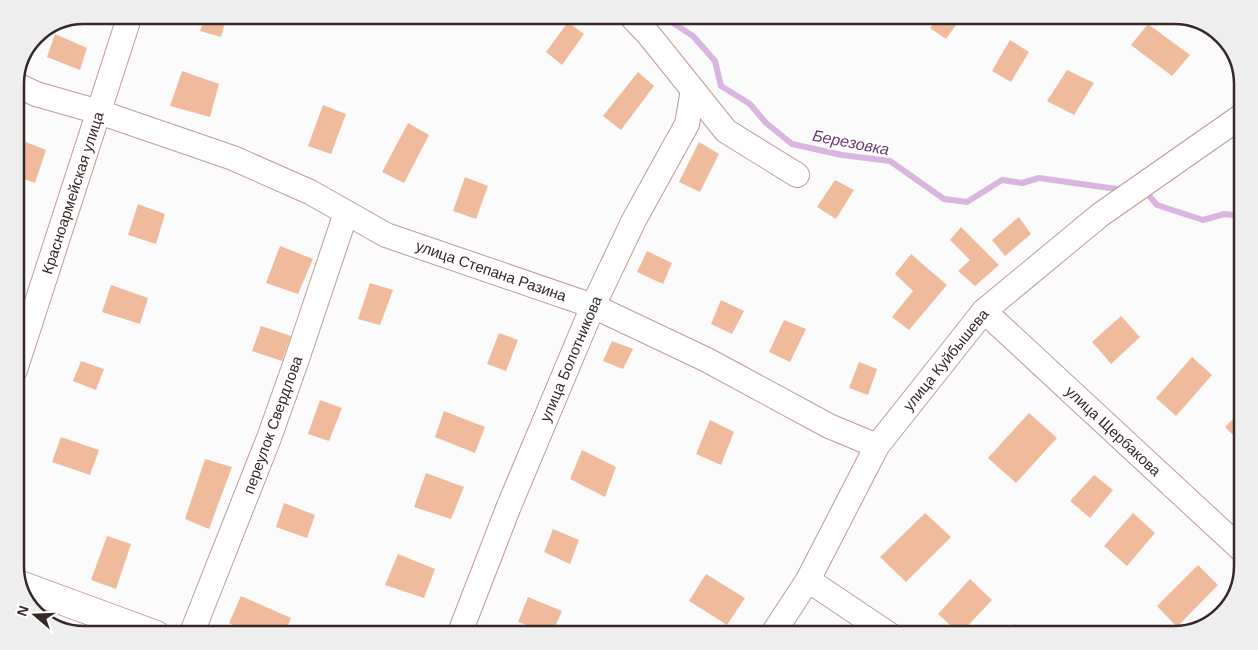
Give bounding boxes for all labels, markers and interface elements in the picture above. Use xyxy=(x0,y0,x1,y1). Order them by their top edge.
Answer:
street label: Красноармейская улица xyxy=(38,109,107,276)
water label: Березовка xyxy=(811,127,891,158)
street label: улица Степана Разина xyxy=(414,237,569,305)
street label: улица Болотникова xyxy=(536,293,605,424)
street label: улица Куйбышева xyxy=(899,305,992,414)
street label: переулок Свердлова xyxy=(240,353,306,496)
street label: улица Щербакова xyxy=(1062,382,1165,480)
north arrow xyxy=(10,590,60,640)
text: N xyxy=(13,603,32,618)

